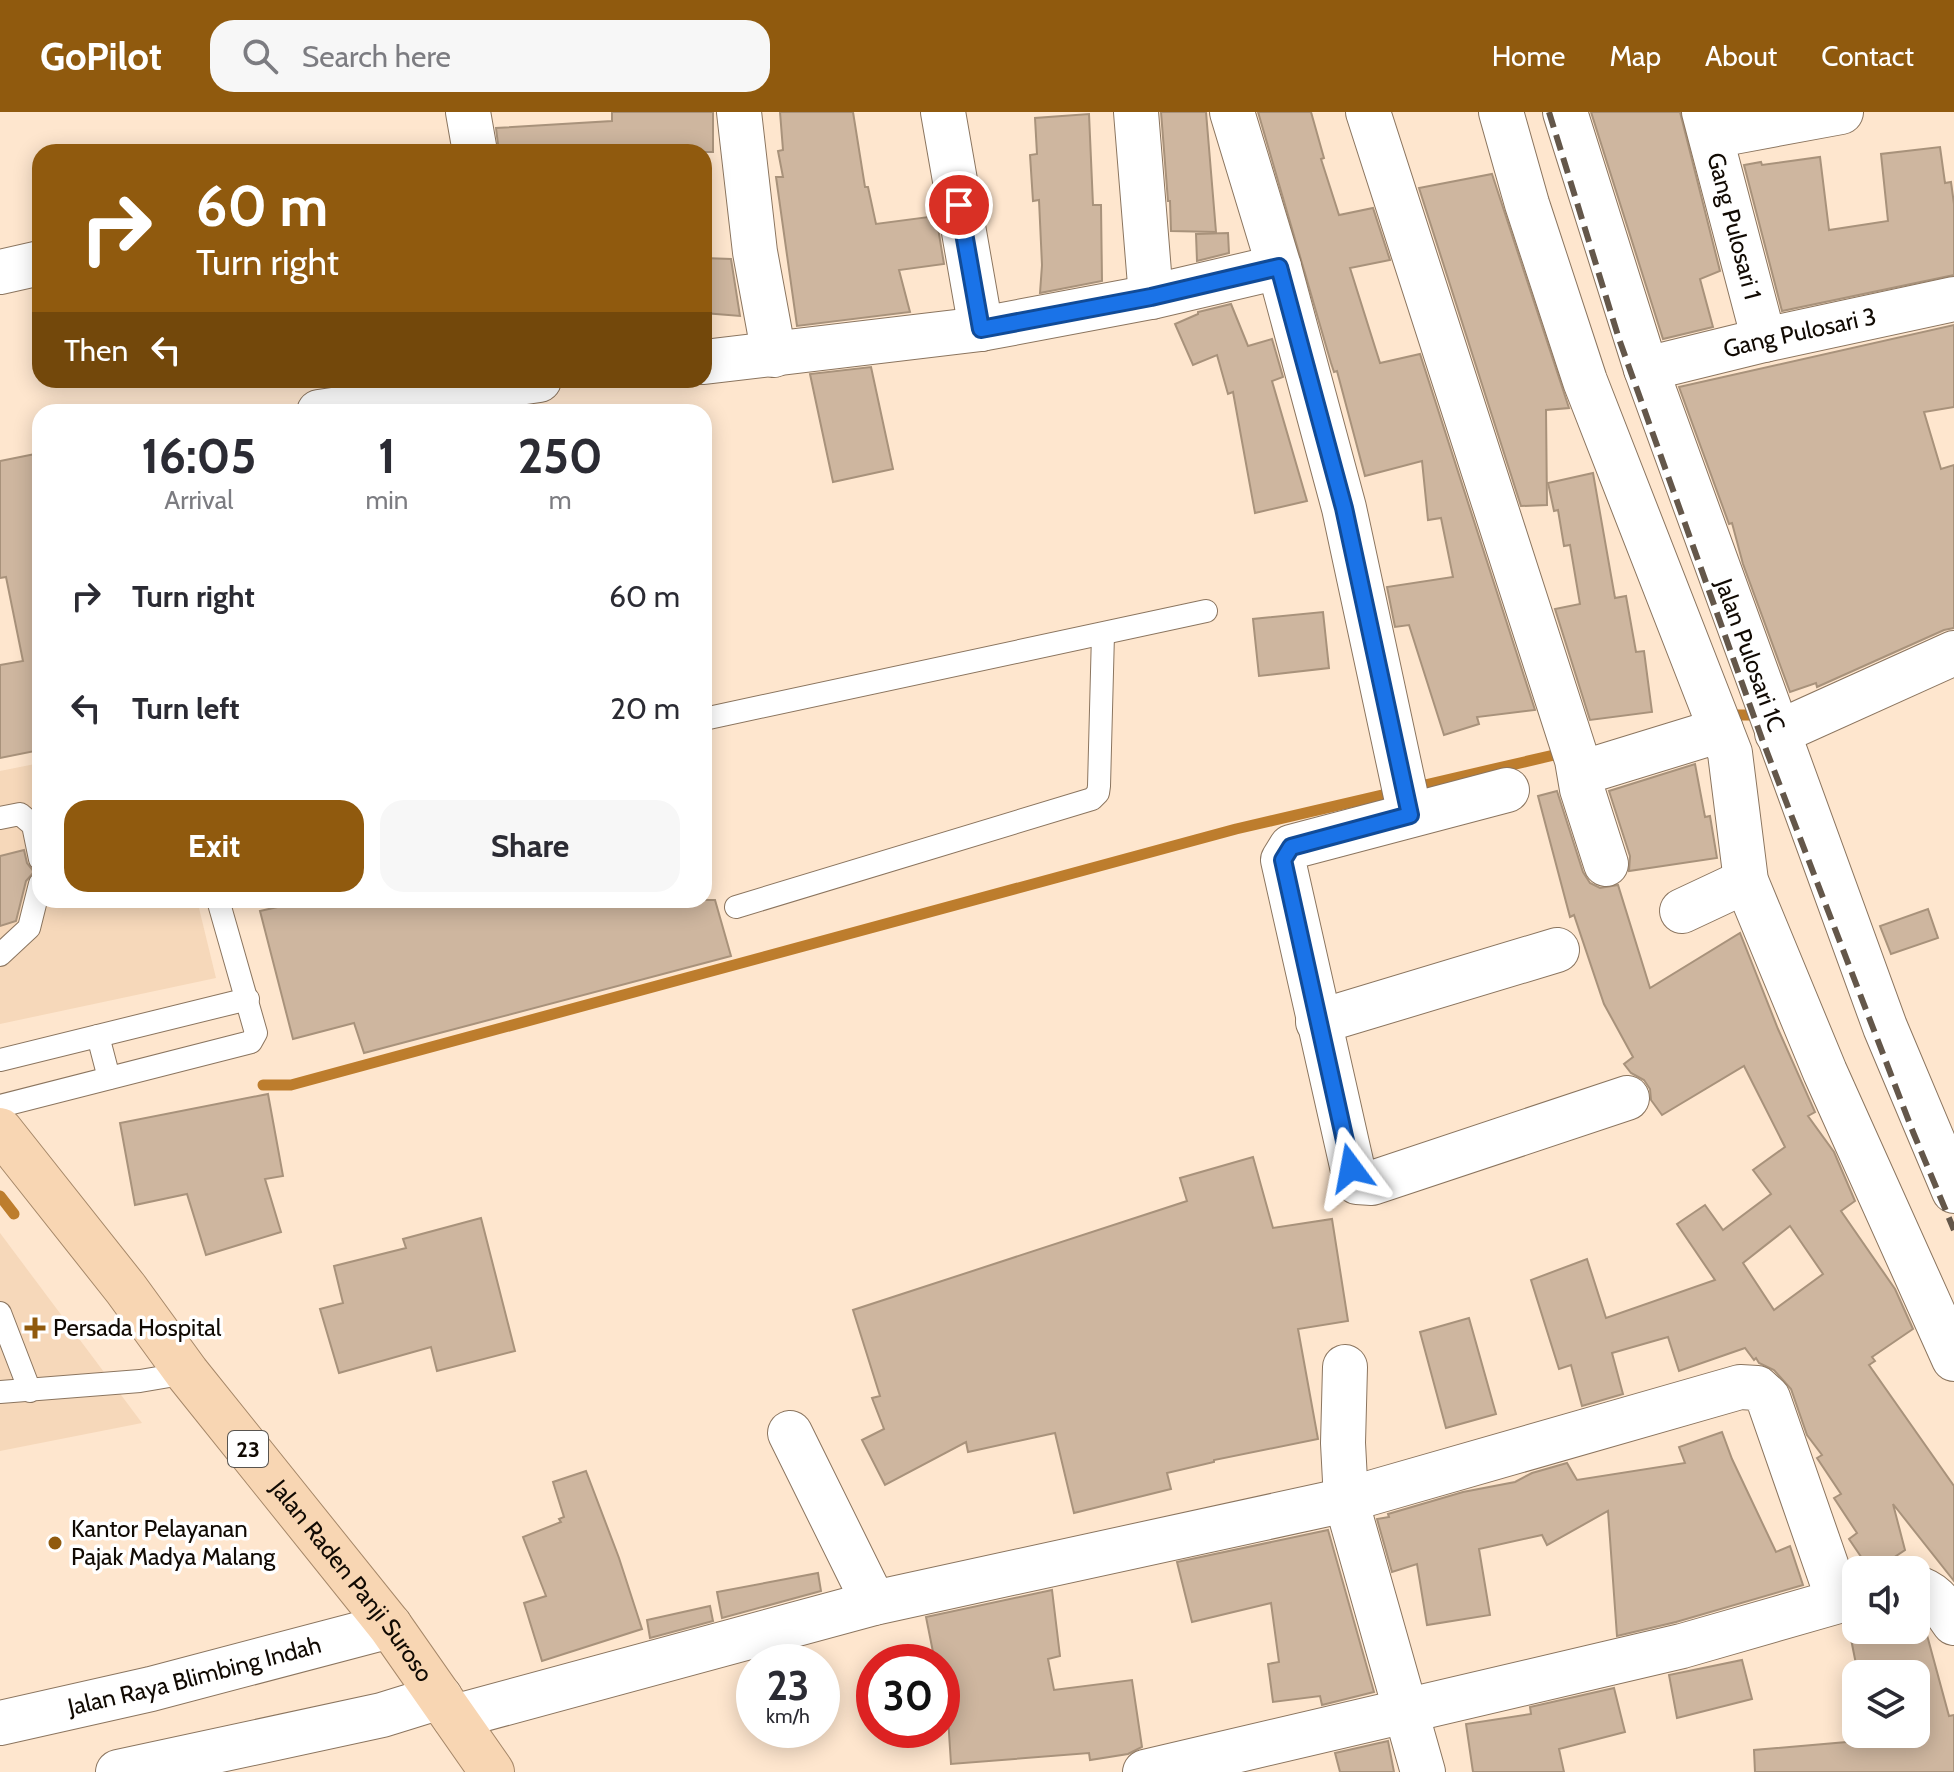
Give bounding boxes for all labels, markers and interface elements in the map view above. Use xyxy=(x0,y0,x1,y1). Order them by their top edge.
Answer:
search box xyxy=(210,20,770,92)
text: GoPilot xyxy=(40,33,162,80)
icon: search xyxy=(238,34,282,78)
text: Search here xyxy=(302,38,451,75)
text: Home xyxy=(1492,39,1565,73)
text: Map xyxy=(1609,39,1661,73)
text: About xyxy=(1705,39,1777,73)
text: Contact xyxy=(1821,39,1914,73)
street label: Gang Pulosari 1 xyxy=(1701,149,1768,303)
pin xyxy=(925,171,993,239)
text: 60 m xyxy=(196,172,328,240)
icon: right xyxy=(64,176,168,280)
icon: arrive xyxy=(937,183,981,227)
text: Turn right xyxy=(196,240,339,284)
street label: Gang Pulosari 3 xyxy=(1720,301,1879,363)
icon: left xyxy=(144,328,188,372)
text: Then xyxy=(64,332,128,369)
text: 16:05 xyxy=(141,427,256,485)
text: 1 xyxy=(378,427,396,485)
text: 250 xyxy=(518,427,603,485)
text: Arrival xyxy=(164,484,233,516)
text: min xyxy=(366,484,408,516)
text: m xyxy=(549,484,572,516)
icon: right xyxy=(64,574,108,618)
street label: Jalan Pulosari 1C xyxy=(1709,574,1791,735)
text: Turn right xyxy=(132,578,255,615)
text: 60 m xyxy=(609,578,680,615)
icon: left xyxy=(64,686,108,730)
text: Turn left xyxy=(132,690,240,727)
text: 20 m xyxy=(610,690,680,727)
button: Exit xyxy=(64,800,364,892)
button: Share xyxy=(380,800,680,892)
position arrow xyxy=(1309,1126,1393,1210)
place label: Persada Hospital xyxy=(53,1313,222,1342)
marker: Persada Hospital xyxy=(24,1317,46,1339)
road number: 23 xyxy=(228,1431,268,1467)
street label: Jalan Raden Panji Suroso xyxy=(264,1473,439,1687)
place label: Kantor Pelayanan Pajak Madya Malang xyxy=(71,1514,276,1571)
marker: Kantor Pelayanan Pajak Madya Malang xyxy=(46,1534,64,1552)
map controls xyxy=(1842,1556,1930,1748)
button: sound xyxy=(1842,1556,1930,1644)
street label: Jalan Raya Blimbing Indah xyxy=(64,1630,324,1722)
speed limit sign: 30 xyxy=(856,1644,960,1748)
button: layers xyxy=(1842,1660,1930,1748)
text: 23 xyxy=(767,1661,809,1710)
text: km/h xyxy=(766,1704,810,1728)

